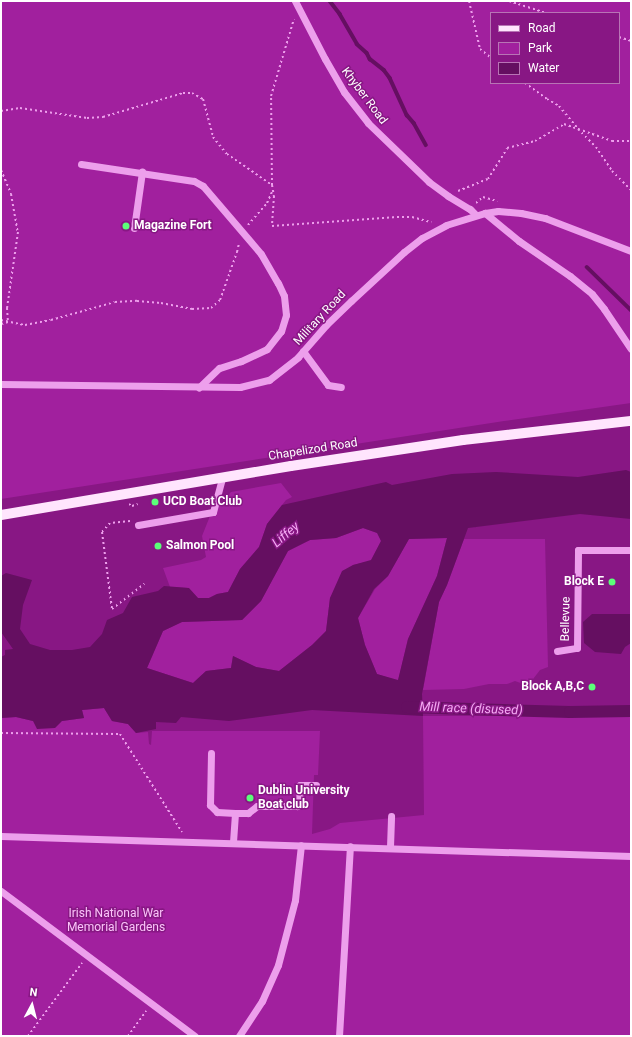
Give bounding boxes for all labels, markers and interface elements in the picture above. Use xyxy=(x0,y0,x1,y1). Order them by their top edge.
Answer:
legend xyxy=(490,12,620,84)
text: Road xyxy=(528,21,556,35)
text: Park xyxy=(528,41,552,55)
text: Water xyxy=(528,61,559,75)
street label: Khyber Road xyxy=(338,65,390,127)
place label: Magazine Fort xyxy=(134,219,212,233)
marker: Magazine Fort xyxy=(121,221,131,231)
street label: Military Road xyxy=(291,287,349,349)
street label: Chapelizod Road xyxy=(267,436,359,464)
place label: UCD Boat Club xyxy=(163,495,242,509)
marker: UCD Boat Club xyxy=(150,497,160,507)
water label: Liffey xyxy=(269,519,303,551)
place label: Salmon Pool xyxy=(166,539,234,553)
marker: Salmon Pool xyxy=(153,541,163,551)
place label: Block E xyxy=(564,575,604,589)
marker: Block E xyxy=(607,577,617,587)
street label: Bellevue xyxy=(558,597,574,641)
place label: Block A,B,C xyxy=(521,680,584,694)
marker: Block A,B,C xyxy=(587,682,597,692)
water label: Mill race (disused) xyxy=(419,699,523,719)
place label: Dublin University Boat club xyxy=(258,784,349,812)
marker: Dublin University Boat club xyxy=(245,793,255,803)
park label: Irish National War Memorial Gardens xyxy=(67,907,165,935)
north arrow xyxy=(12,985,52,1025)
text: N xyxy=(29,986,38,1000)

